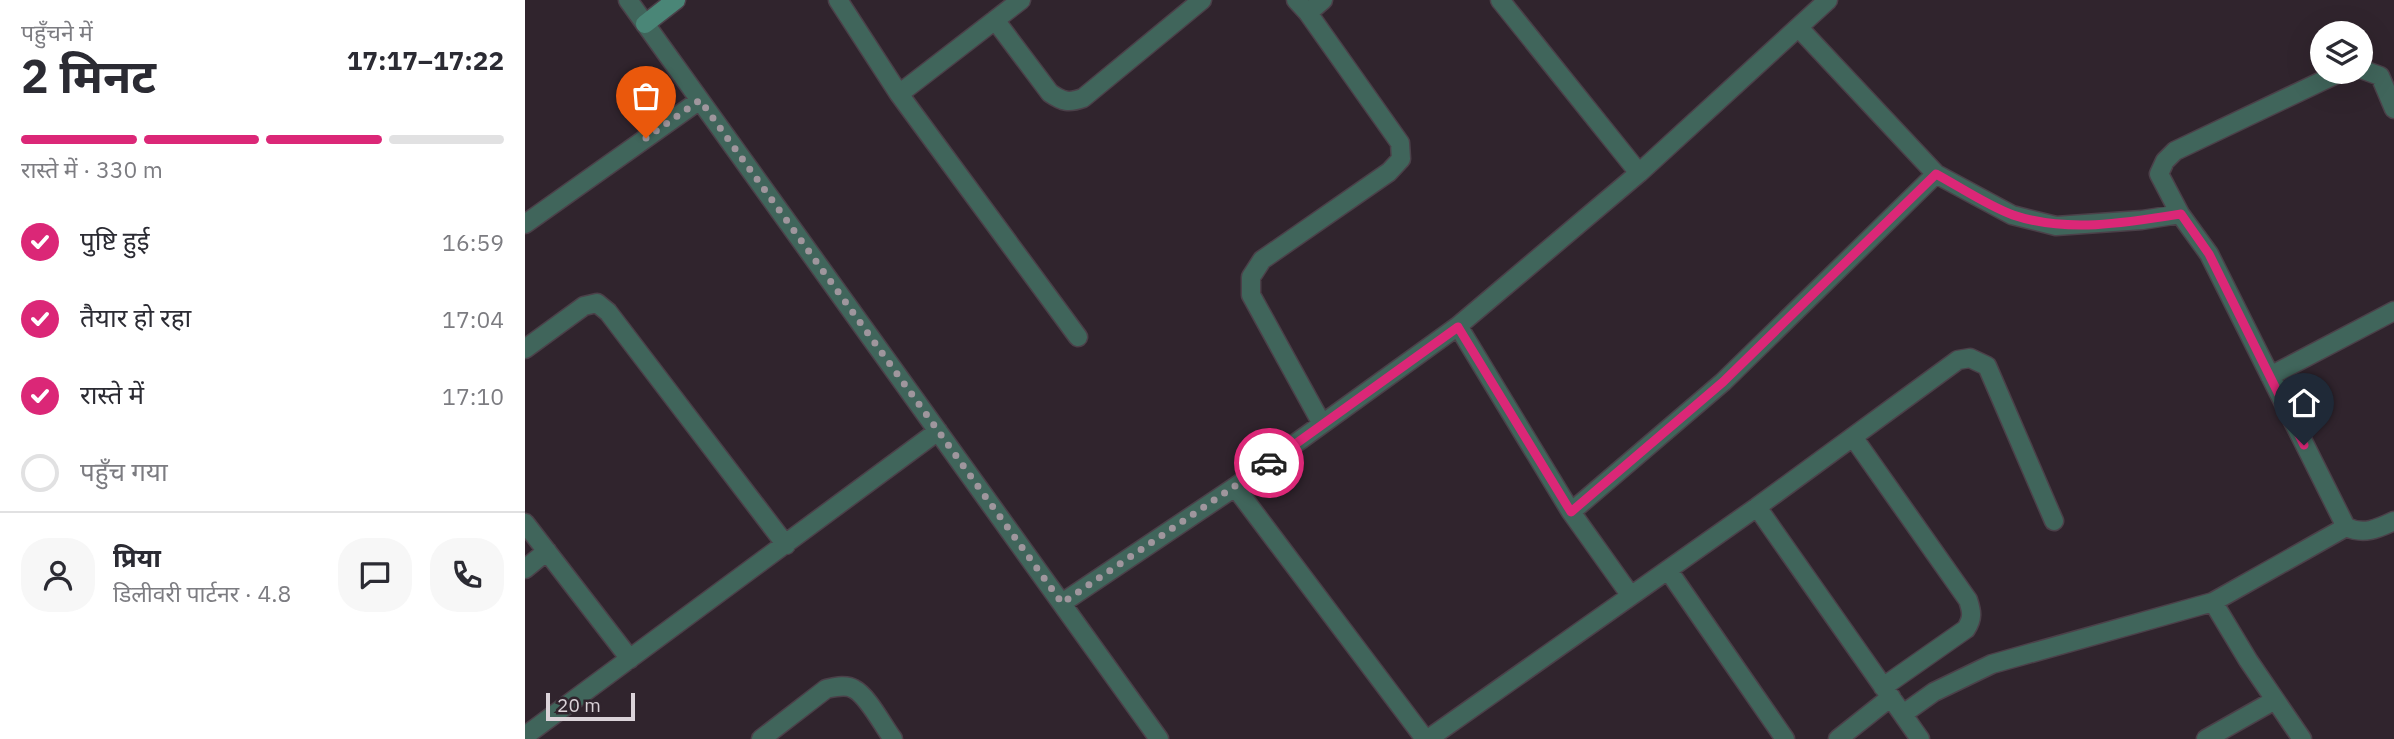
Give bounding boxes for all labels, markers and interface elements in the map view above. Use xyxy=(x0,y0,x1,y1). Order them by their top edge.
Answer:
text: पहुँचने में xyxy=(21,17,93,47)
map controls xyxy=(2310,21,2373,84)
button: layers xyxy=(2310,21,2373,84)
text: 17:17–17:22 xyxy=(347,43,504,77)
text: 2 मिनट xyxy=(21,46,156,106)
pin xyxy=(616,66,676,138)
icon: bag xyxy=(627,77,665,115)
text: रास्ते में · 330 m xyxy=(21,154,163,184)
icon: check xyxy=(21,223,59,261)
text: पुष्टि हुई xyxy=(80,223,149,257)
text: 16:59 xyxy=(442,227,504,257)
icon: check xyxy=(21,300,59,338)
text: तैयार हो रहा xyxy=(80,300,191,334)
text: 17:04 xyxy=(442,304,504,334)
pin xyxy=(2274,373,2334,445)
icon: check xyxy=(21,377,59,415)
text: रास्ते में xyxy=(80,377,144,411)
text: 17:10 xyxy=(442,381,504,411)
icon: home xyxy=(2285,384,2323,422)
courier xyxy=(1234,428,1304,498)
icon: car xyxy=(1250,444,1288,482)
text: पहुँच गया xyxy=(80,454,168,488)
button: person xyxy=(21,538,95,612)
button: chat xyxy=(338,538,412,612)
button: phone xyxy=(430,538,504,612)
text: प्रिया xyxy=(113,540,161,574)
text: डिलीवरी पार्टनर · 4.8 xyxy=(113,578,291,608)
scale bar xyxy=(546,690,635,722)
text: 20 m xyxy=(557,693,601,717)

